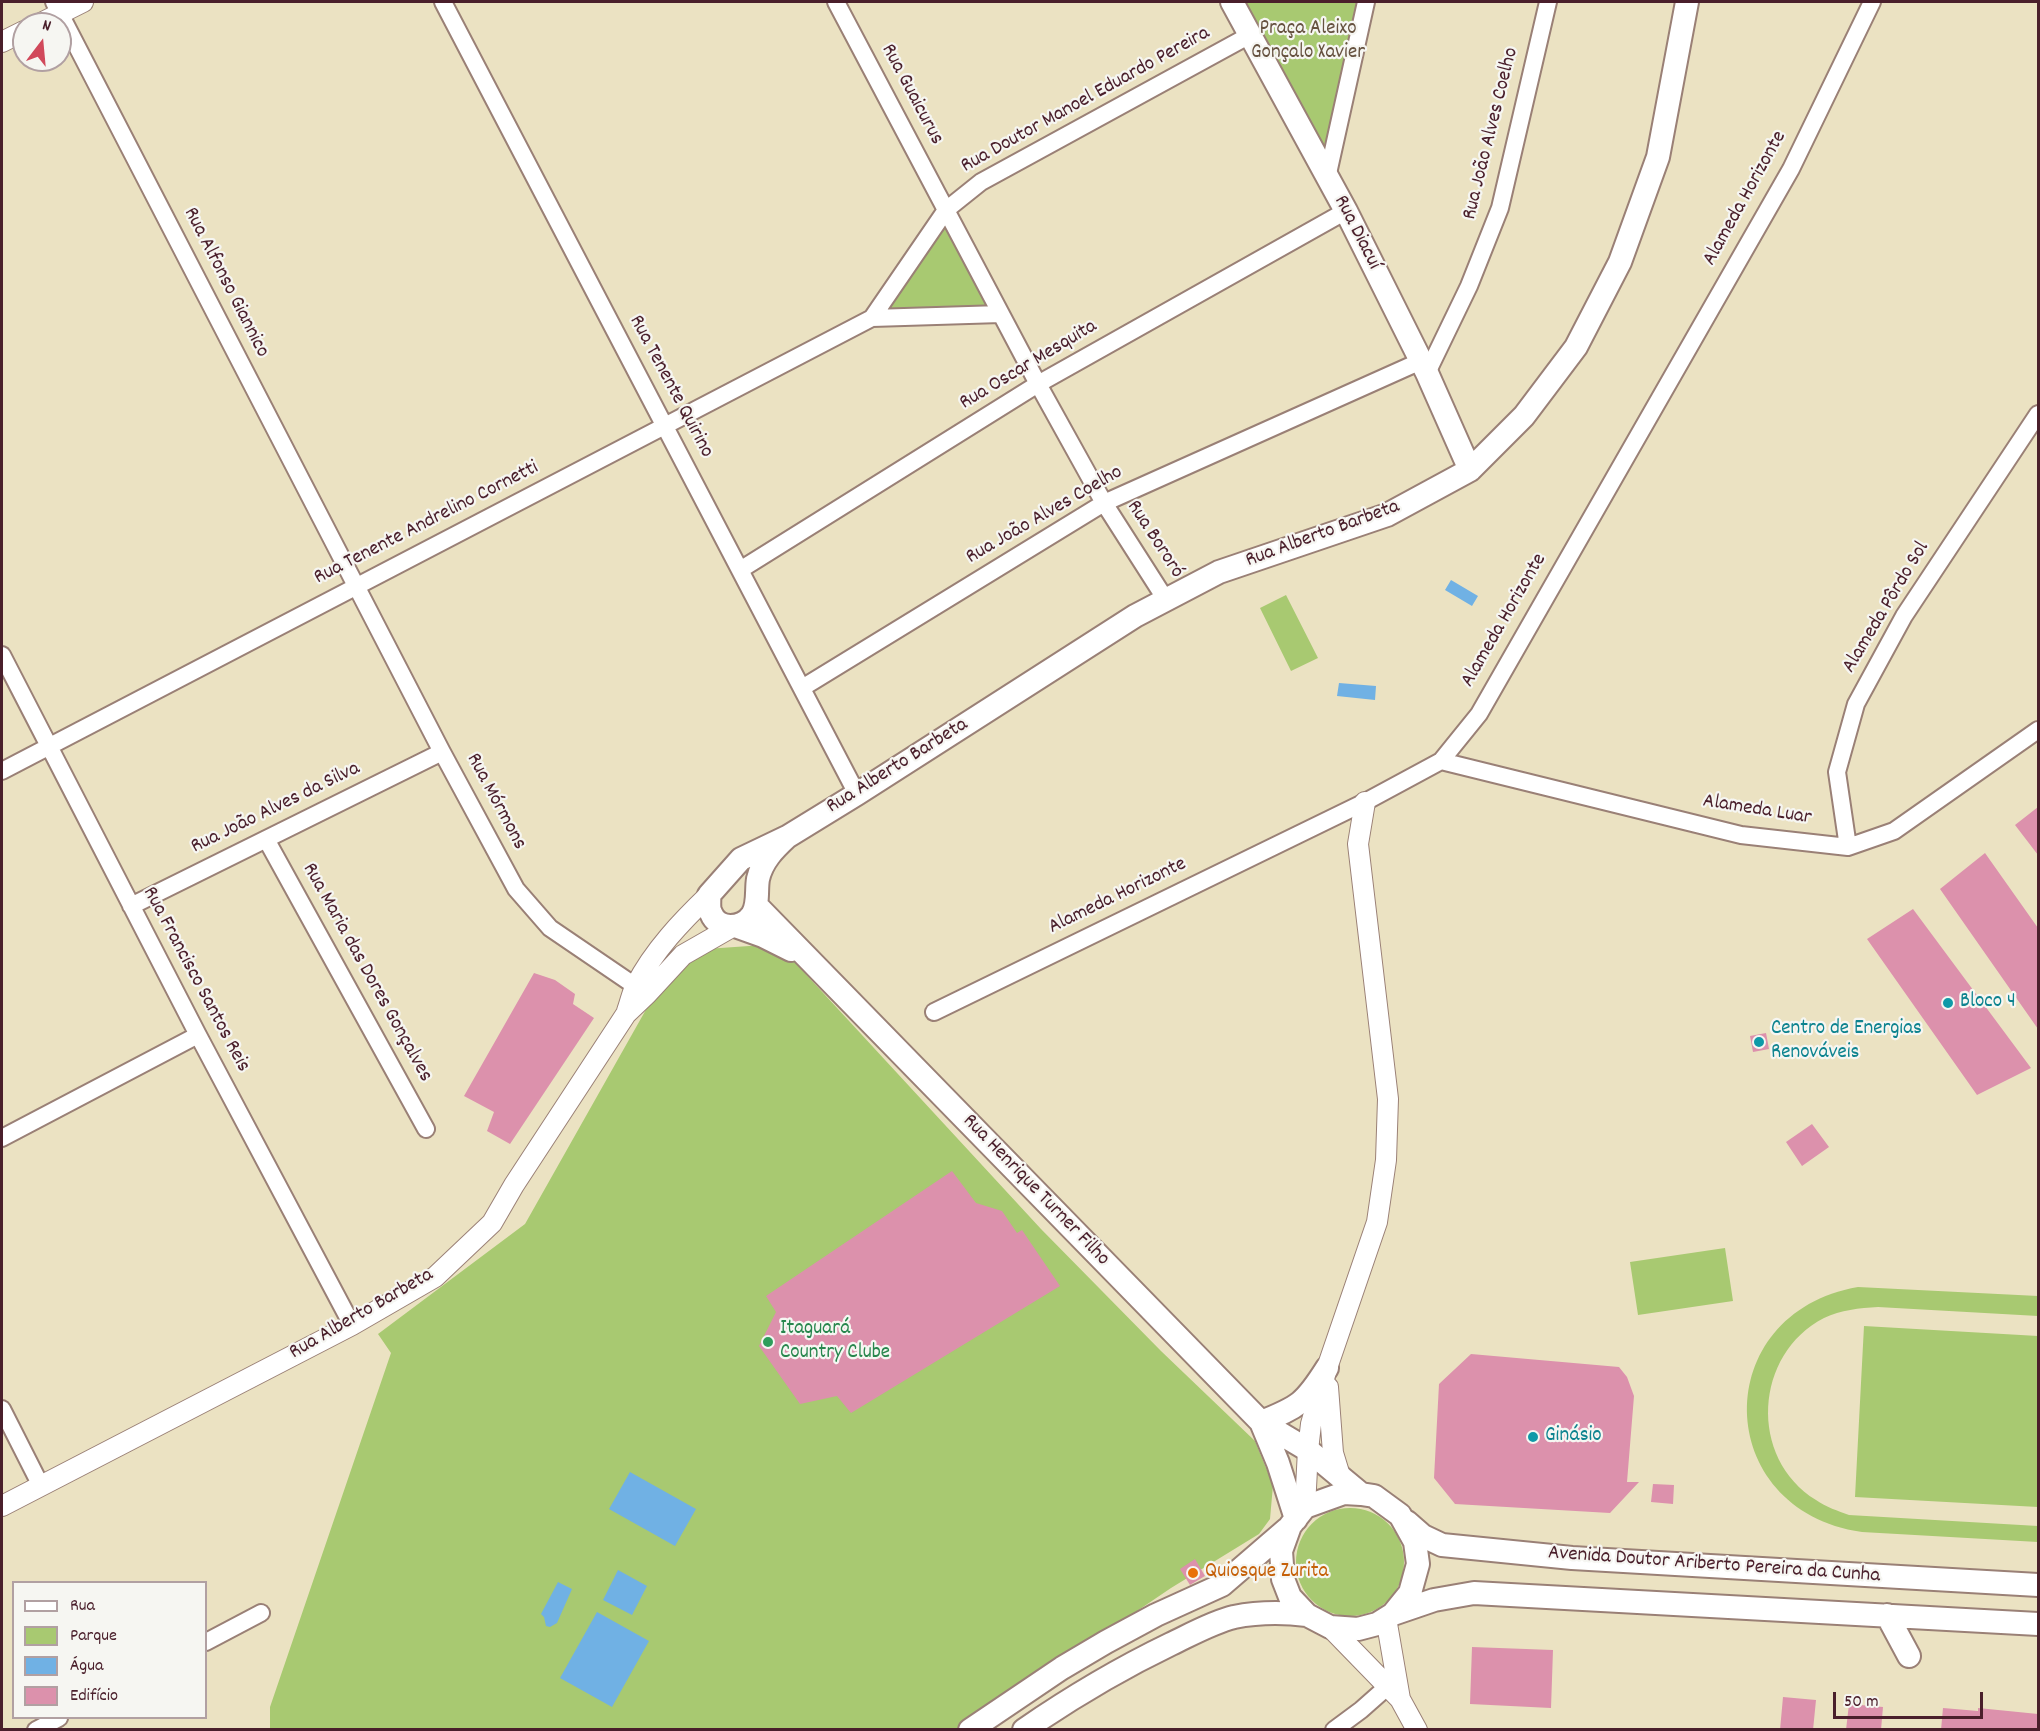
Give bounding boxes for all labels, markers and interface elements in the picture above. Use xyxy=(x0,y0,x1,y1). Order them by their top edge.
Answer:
north arrow xyxy=(12,12,72,72)
text: N xyxy=(40,14,54,38)
park label: Praça Aleixo Gonçalo Xavier xyxy=(1251,17,1365,67)
street label: Rua Doutor Manoel Eduardo Pereira xyxy=(957,22,1215,180)
street label: Rua Guaicurus xyxy=(874,40,948,150)
street label: Rua João Alves Coelho xyxy=(1458,45,1526,223)
street label: Alameda Horizonte xyxy=(1699,127,1793,271)
street label: Rua Diacuí xyxy=(1327,192,1385,274)
street label: Rua Alfonso Giannico xyxy=(176,204,274,362)
street label: Rua Tenente Quirino xyxy=(622,311,718,463)
street label: Rua Oscar Mesquita xyxy=(956,315,1102,417)
street label: Rua Tenente Andrelino Cornetti xyxy=(311,456,543,592)
street label: Rua João Alves Coelho xyxy=(962,461,1128,571)
street label: Rua Alberto Barbeta xyxy=(1243,495,1403,575)
street label: Rua Bororó xyxy=(1120,496,1188,584)
street label: Alameda Pôrdo Sol xyxy=(1838,538,1936,678)
street label: Alameda Horizonte xyxy=(1457,550,1553,692)
street label: Rua Alberto Barbeta xyxy=(823,713,973,821)
street label: Rua Mórmons xyxy=(459,749,531,855)
street label: Rua João Alves da Silva xyxy=(187,757,365,861)
street label: Alameda Luar xyxy=(1701,790,1813,832)
street label: Alameda Horizonte xyxy=(1045,853,1191,941)
street label: Rua Maria das Dores Gonçalves xyxy=(295,859,437,1087)
street label: Rua Francisco Santos Reis xyxy=(136,883,254,1077)
place label: Bloco 4 xyxy=(1960,990,2016,1016)
marker: Bloco 4 xyxy=(1941,996,1955,1010)
place label: Centro de Energias Renováveis xyxy=(1771,1017,1922,1067)
marker: Centro de Energias Renováveis xyxy=(1752,1035,1766,1049)
street label: Rua Henrique Turner Filho xyxy=(956,1110,1114,1272)
street label: Rua Alberto Barbeta xyxy=(286,1264,438,1366)
place label: Itaguará Country Clube xyxy=(780,1317,890,1367)
marker: Itaguará Country Clube xyxy=(761,1335,775,1349)
place label: Ginásio xyxy=(1545,1424,1602,1450)
marker: Ginásio xyxy=(1526,1430,1540,1444)
street label: Avenida Doutor Ariberto Pereira da Cunha xyxy=(1547,1542,1881,1590)
place label: Quiosque Zurita xyxy=(1205,1560,1328,1586)
marker: Quiosque Zurita xyxy=(1186,1566,1200,1580)
legend xyxy=(12,1581,207,1719)
text: Rua xyxy=(70,1594,95,1619)
text: Parque xyxy=(70,1624,117,1649)
text: Água xyxy=(70,1654,103,1679)
scale bar xyxy=(1836,1680,1986,1718)
text: Edifício xyxy=(70,1684,118,1709)
text: 50 m xyxy=(1844,1690,1879,1715)

